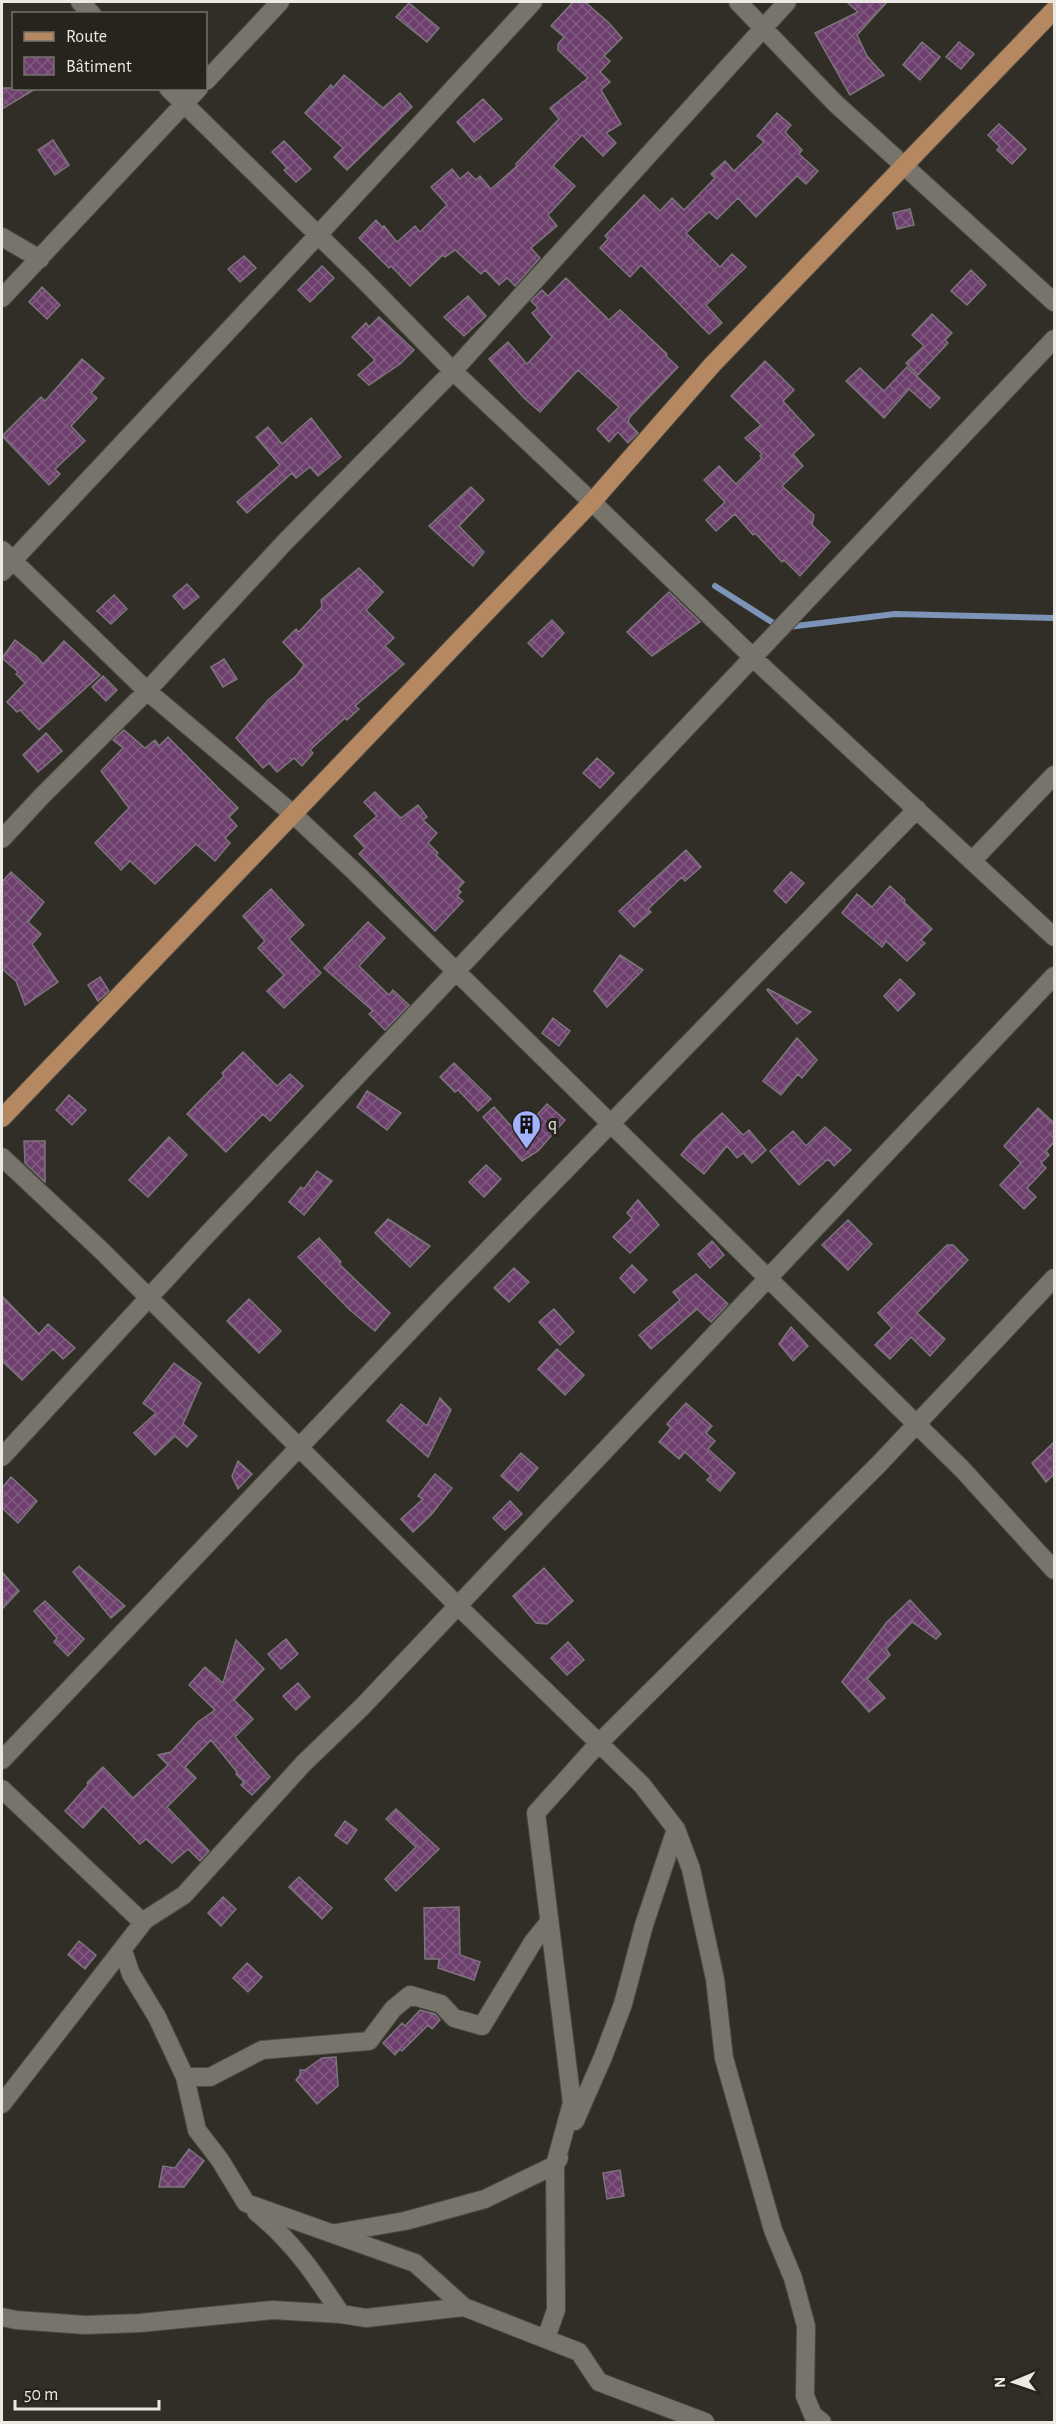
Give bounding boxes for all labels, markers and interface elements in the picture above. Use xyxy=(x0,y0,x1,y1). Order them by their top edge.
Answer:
legend xyxy=(12,12,207,90)
text: Route xyxy=(66,28,107,46)
text: Bâtiment xyxy=(66,58,132,76)
building icon: q xyxy=(511,1108,543,1150)
place label: q xyxy=(548,1116,557,1134)
north arrow xyxy=(984,2352,1044,2412)
scale bar xyxy=(15,2373,159,2411)
text: N xyxy=(992,2377,1008,2388)
text: 50 m xyxy=(24,2386,58,2404)

